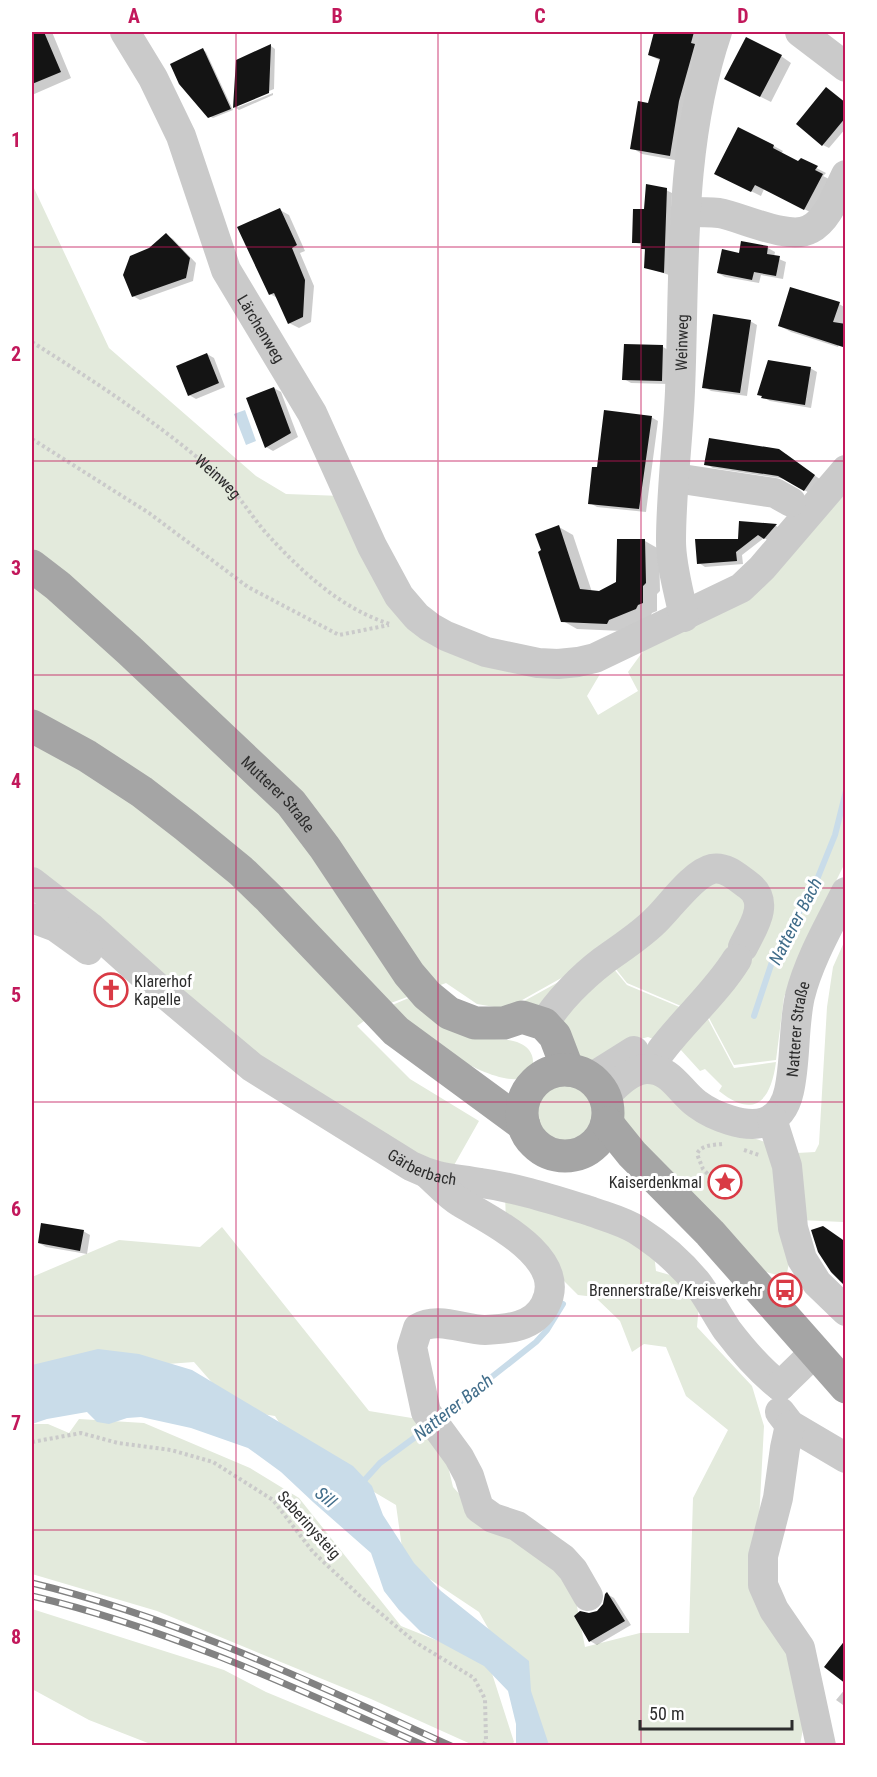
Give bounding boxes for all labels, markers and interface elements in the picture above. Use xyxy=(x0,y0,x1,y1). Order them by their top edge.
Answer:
text: A xyxy=(128,4,140,28)
text: B xyxy=(331,4,343,28)
text: C xyxy=(534,4,546,28)
text: D xyxy=(737,4,749,28)
text: 1 xyxy=(11,128,21,152)
street label: Lärchenweg xyxy=(233,291,289,366)
street label: Weinweg xyxy=(671,314,692,371)
text: 2 xyxy=(11,342,21,366)
street label: Weinweg xyxy=(191,450,245,503)
text: 3 xyxy=(11,556,21,580)
street label: Mutterer Straße xyxy=(238,752,319,836)
text: 4 xyxy=(11,769,21,793)
water label: Natterer Bach xyxy=(764,874,826,968)
church icon: Klarerhof Kapelle xyxy=(93,972,129,1008)
place label: Klarerhof Kapelle xyxy=(134,972,192,1009)
street label: Natterer Straße xyxy=(782,979,813,1078)
text: 5 xyxy=(11,983,21,1007)
street label: Gärberbach xyxy=(384,1145,458,1189)
place icon: Kaiserdenkmal xyxy=(707,1164,743,1200)
place label: Kaiserdenkmal xyxy=(609,1173,702,1192)
text: 6 xyxy=(11,1197,21,1221)
bus stop icon: Brennerstraße/Kreisverkehr xyxy=(767,1272,803,1308)
place label: Brennerstraße/Kreisverkehr xyxy=(589,1281,762,1300)
water label: Natterer Bach xyxy=(409,1370,497,1444)
text: 7 xyxy=(11,1411,21,1435)
water label: Sill xyxy=(311,1482,342,1512)
street label: Seberinysteig xyxy=(273,1487,345,1563)
text: 8 xyxy=(11,1625,21,1649)
scale bar xyxy=(640,1693,792,1731)
text: 50 m xyxy=(649,1703,684,1724)

